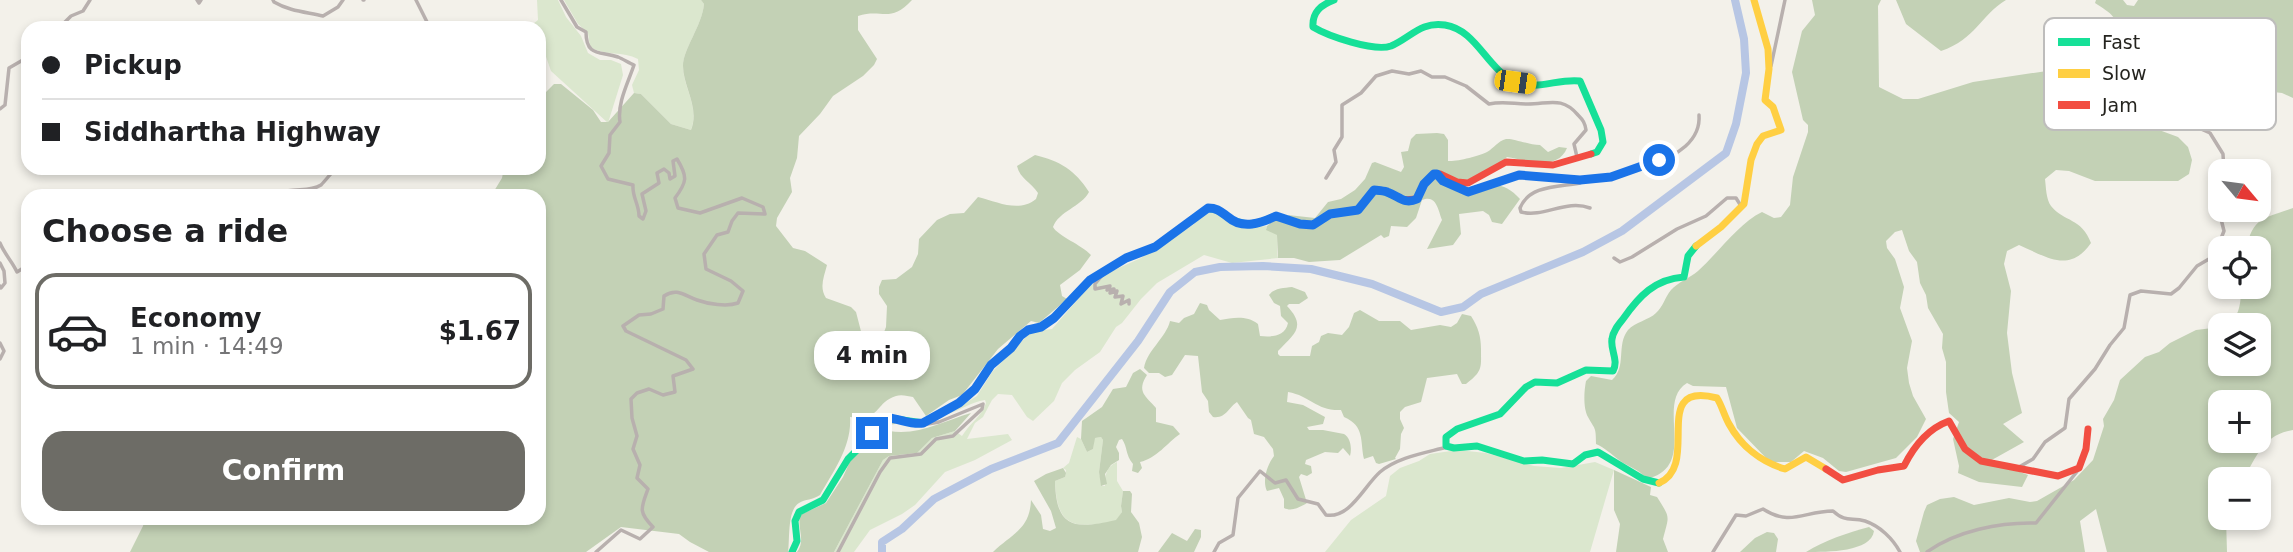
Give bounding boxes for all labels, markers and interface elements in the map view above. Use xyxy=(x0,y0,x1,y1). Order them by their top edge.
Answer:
legend xyxy=(2044,18,2276,130)
text: Fast xyxy=(2102,31,2140,53)
text: Pickup xyxy=(84,50,182,80)
text: Slow xyxy=(2102,62,2147,84)
car xyxy=(1493,69,1538,95)
text: Jam xyxy=(2101,94,2138,116)
text: Siddhartha Highway xyxy=(84,117,381,147)
route start xyxy=(1643,144,1675,176)
north arrow xyxy=(2208,159,2272,222)
map controls xyxy=(2208,159,2271,530)
text: Choose a ride xyxy=(42,212,288,250)
button: locate xyxy=(2208,236,2271,299)
icon: car xyxy=(46,300,109,363)
text: Economy xyxy=(130,303,261,333)
button: layers xyxy=(2208,313,2271,376)
text: $1.67 xyxy=(439,316,521,346)
callout: 4 min xyxy=(814,332,930,380)
text: 1 min · 14:49 xyxy=(130,333,284,359)
text: 4 min xyxy=(836,342,908,368)
button: + xyxy=(2208,390,2271,453)
route end xyxy=(856,417,888,449)
button: Confirm xyxy=(42,431,525,511)
button: − xyxy=(2208,467,2271,530)

